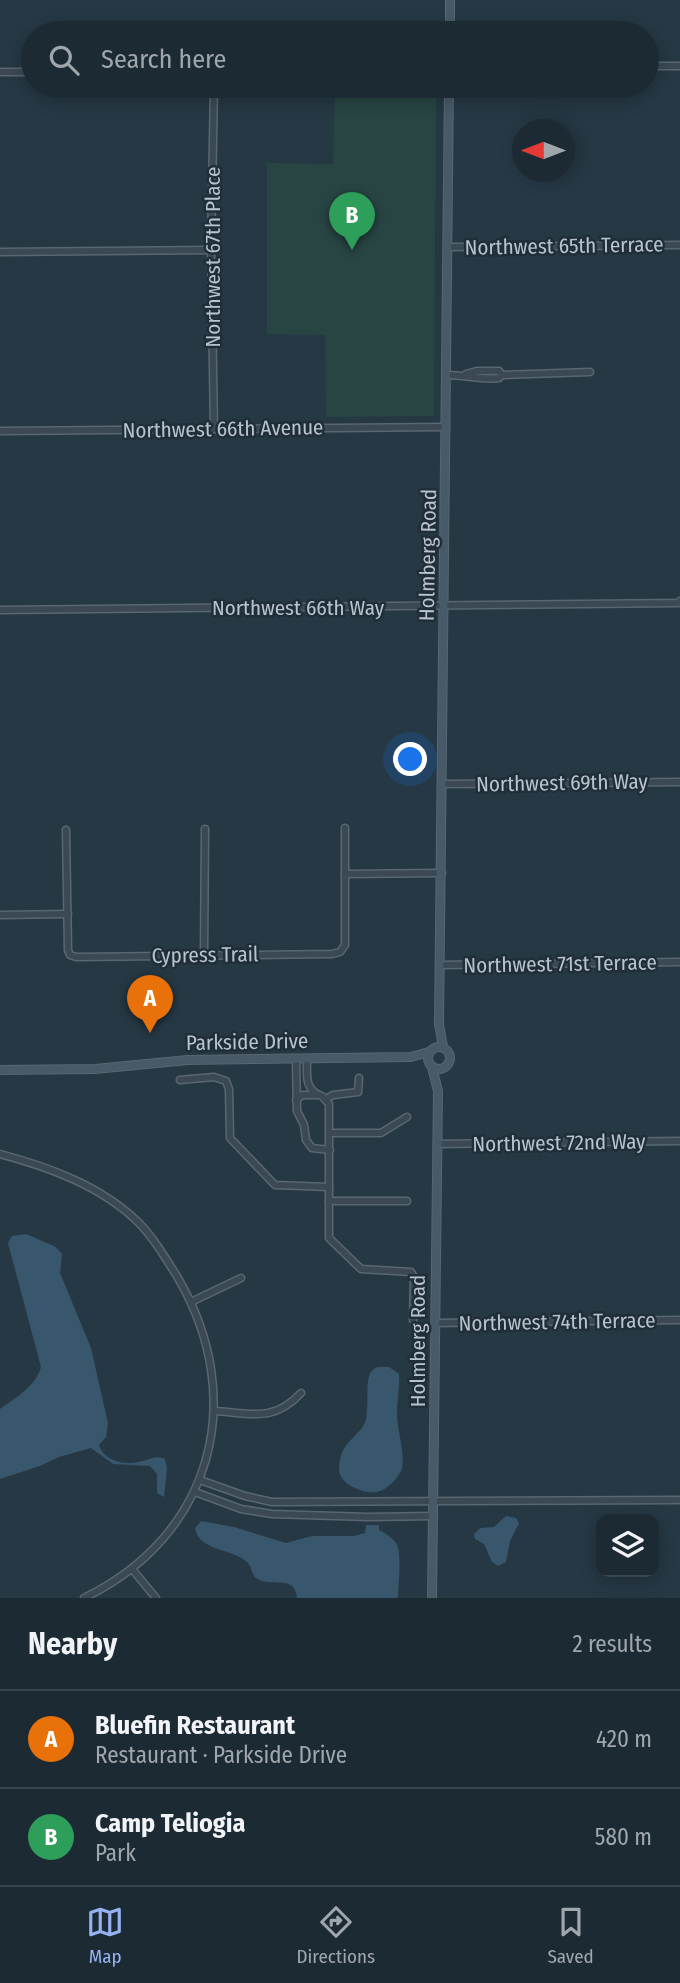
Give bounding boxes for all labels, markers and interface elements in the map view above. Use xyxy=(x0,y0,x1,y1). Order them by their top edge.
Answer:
search box xyxy=(21,21,659,98)
icon: search xyxy=(45,41,83,79)
text: Search here xyxy=(101,44,226,75)
north arrow xyxy=(512,119,575,182)
street label: Northwest 67th Place xyxy=(200,167,226,347)
pin: B xyxy=(329,192,375,250)
street label: Northwest 65th Terrace xyxy=(464,231,664,261)
street label: Northwest 66th Avenue xyxy=(122,414,324,444)
street label: Holmberg Road xyxy=(414,489,442,621)
street label: Northwest 66th Way xyxy=(212,595,385,621)
your location xyxy=(393,742,427,776)
street label: Northwest 69th Way xyxy=(476,768,649,797)
street label: Cypress Trail xyxy=(151,941,259,969)
street label: Northwest 71st Terrace xyxy=(463,949,657,979)
pin: A xyxy=(127,975,173,1033)
street label: Parkside Drive xyxy=(186,1028,308,1056)
street label: Northwest 72nd Way xyxy=(472,1128,646,1158)
street label: Holmberg Road xyxy=(405,1275,431,1407)
street label: Northwest 74th Terrace xyxy=(458,1307,656,1337)
map controls xyxy=(596,1514,659,1577)
button: layers xyxy=(596,1514,659,1577)
text: Nearby xyxy=(28,1626,117,1662)
text: 2 results xyxy=(572,1630,652,1658)
text: Bluefin Restaurant xyxy=(95,1710,295,1741)
text: A xyxy=(45,1725,57,1753)
text: 420 m xyxy=(596,1725,652,1753)
text: Restaurant · Parkside Drive xyxy=(95,1741,347,1769)
text: Camp Teliogia xyxy=(95,1808,245,1839)
text: B xyxy=(45,1823,57,1851)
text: 580 m xyxy=(595,1823,652,1851)
text: Park xyxy=(95,1839,136,1867)
tab: Map xyxy=(86,1903,124,1968)
tab: Directions xyxy=(296,1903,375,1968)
tab: Saved xyxy=(547,1903,594,1968)

